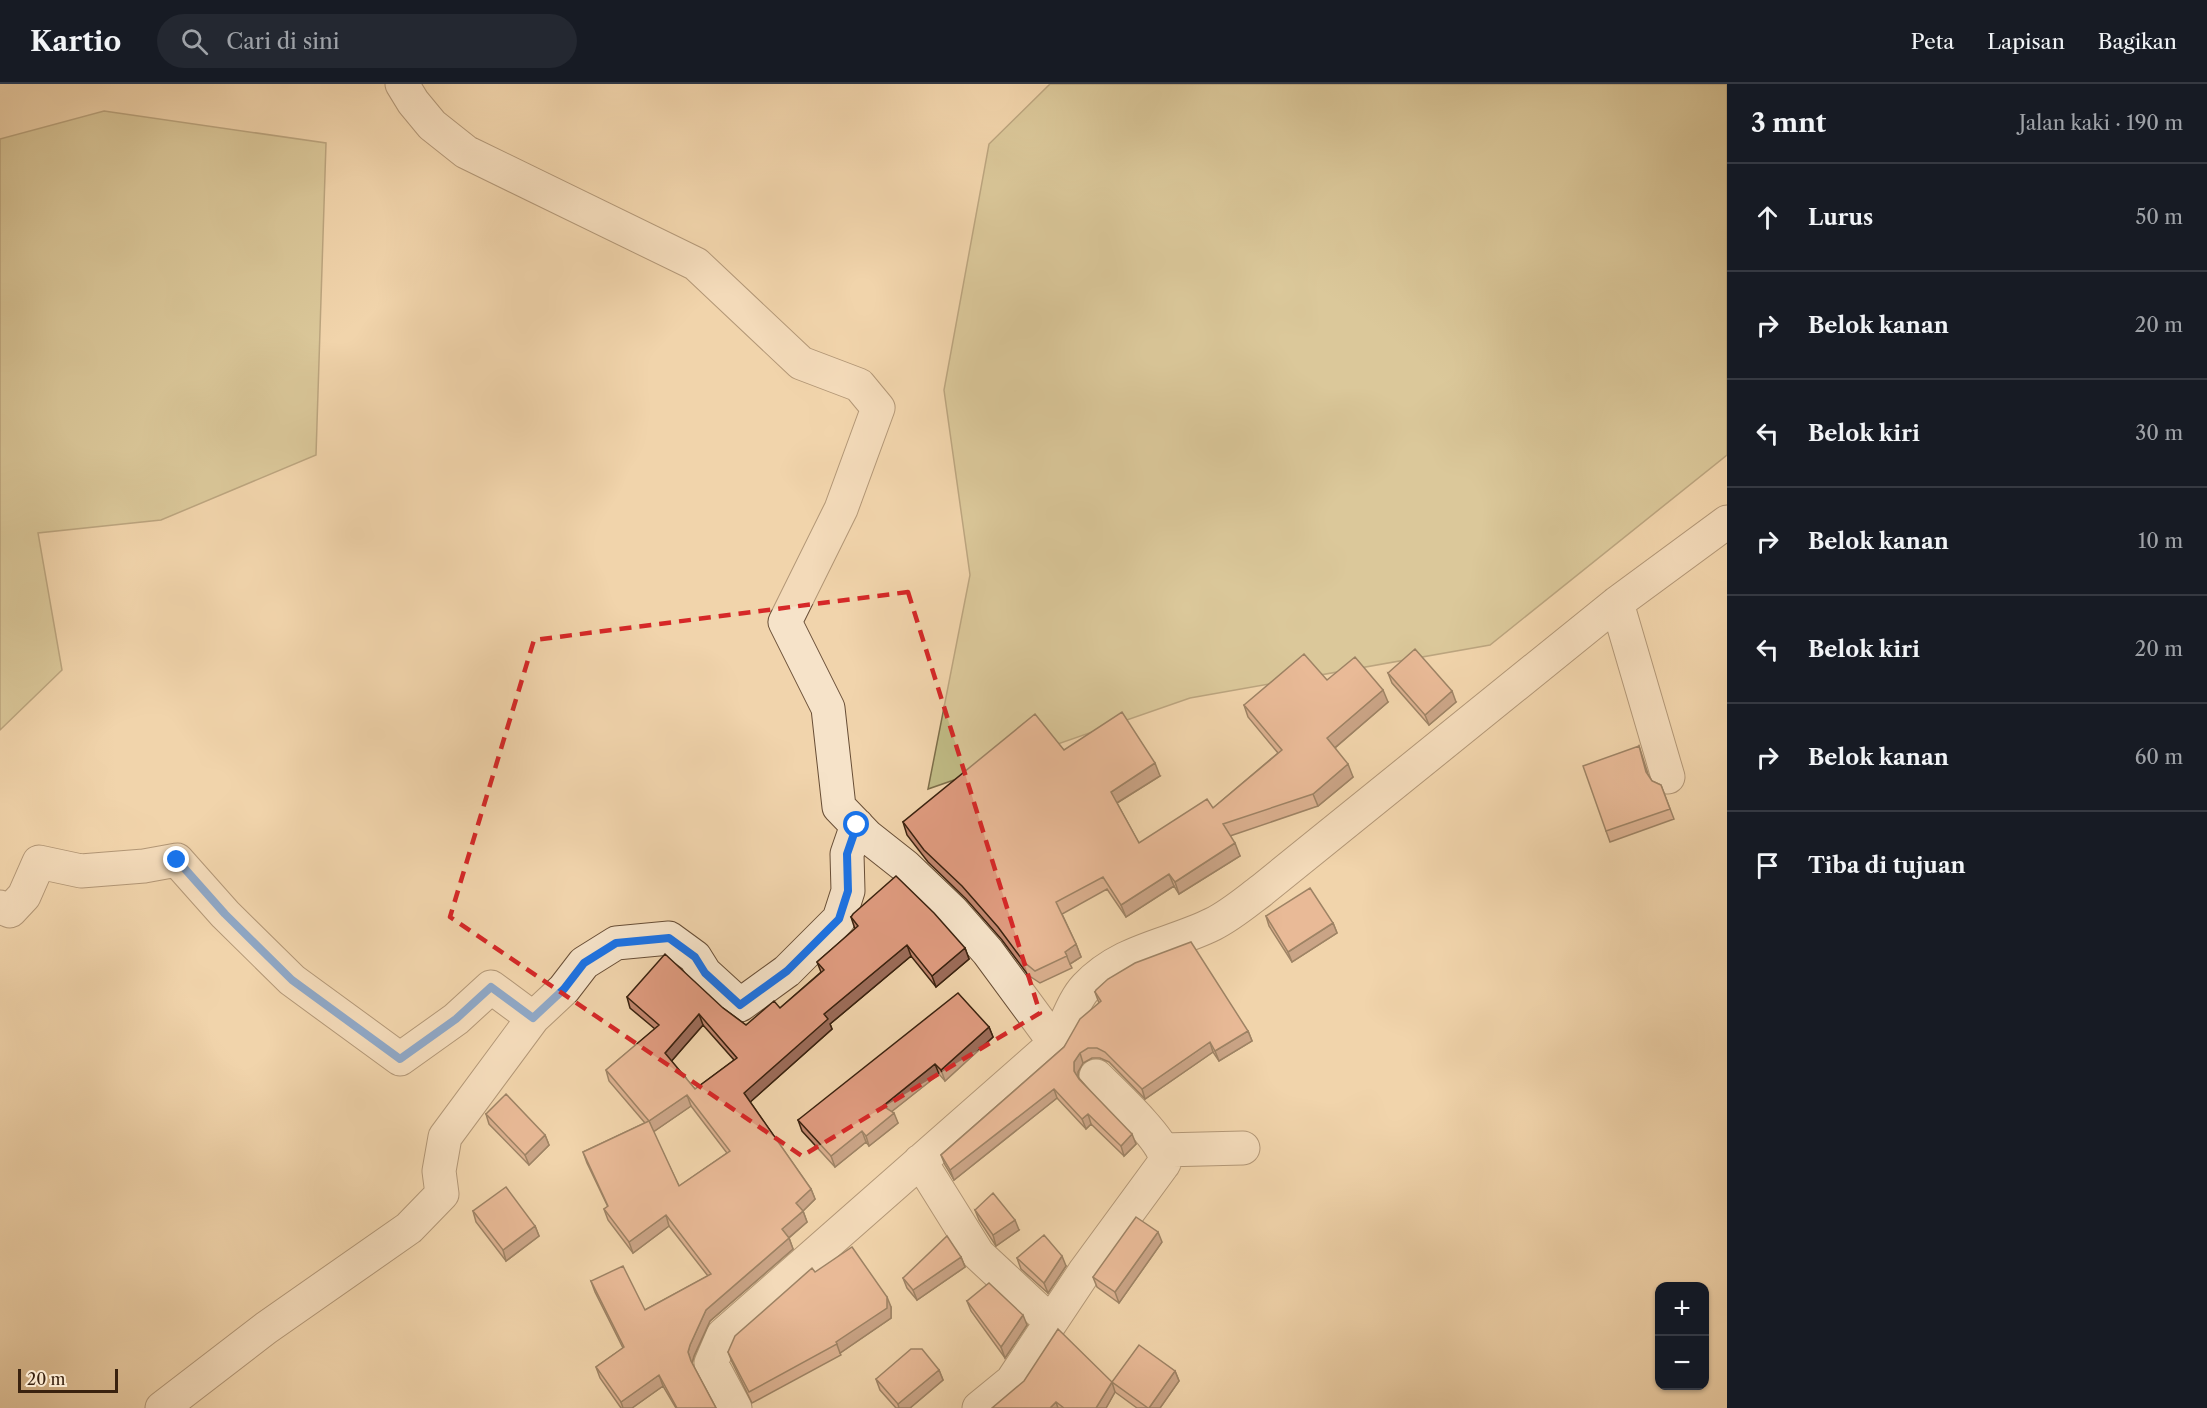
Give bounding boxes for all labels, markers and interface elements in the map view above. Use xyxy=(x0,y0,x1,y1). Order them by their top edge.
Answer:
search box xyxy=(157,14,577,68)
text: Kartio xyxy=(30,24,121,58)
icon: search xyxy=(178,25,211,58)
text: Cari di sini xyxy=(226,28,339,55)
text: Peta xyxy=(1911,29,1954,54)
text: Lapisan xyxy=(1987,29,2065,54)
text: Bagikan xyxy=(2098,29,2177,54)
text: 3 mnt xyxy=(1751,107,1826,139)
text: Jalan kaki · 190 m xyxy=(2019,111,2183,135)
icon: ahead xyxy=(1751,201,1784,234)
text: Lurus xyxy=(1808,204,1873,231)
text: 50 m xyxy=(2136,205,2183,229)
icon: right xyxy=(1751,309,1784,342)
text: Belok kanan xyxy=(1808,312,1949,339)
text: 20 m xyxy=(2135,313,2183,337)
icon: left xyxy=(1751,417,1784,450)
text: Belok kiri xyxy=(1808,420,1920,447)
text: 30 m xyxy=(2135,421,2183,445)
icon: right xyxy=(1751,525,1784,558)
text: Belok kanan xyxy=(1808,528,1949,555)
text: 10 m xyxy=(2138,529,2183,553)
icon: left xyxy=(1751,633,1784,666)
text: Belok kiri xyxy=(1808,636,1920,663)
text: 20 m xyxy=(2135,637,2183,661)
icon: right xyxy=(1751,741,1784,774)
text: Belok kanan xyxy=(1808,744,1949,771)
text: 60 m xyxy=(2135,745,2183,769)
route start xyxy=(843,811,869,837)
route end xyxy=(163,846,189,872)
icon: arrive xyxy=(1751,849,1784,882)
text: Tiba di tujuan xyxy=(1808,852,1966,879)
map controls xyxy=(1655,1282,1709,1390)
button: + xyxy=(1655,1282,1709,1336)
button: − xyxy=(1655,1336,1709,1390)
scale bar xyxy=(18,1366,118,1394)
text: 20 m xyxy=(27,1369,66,1389)

